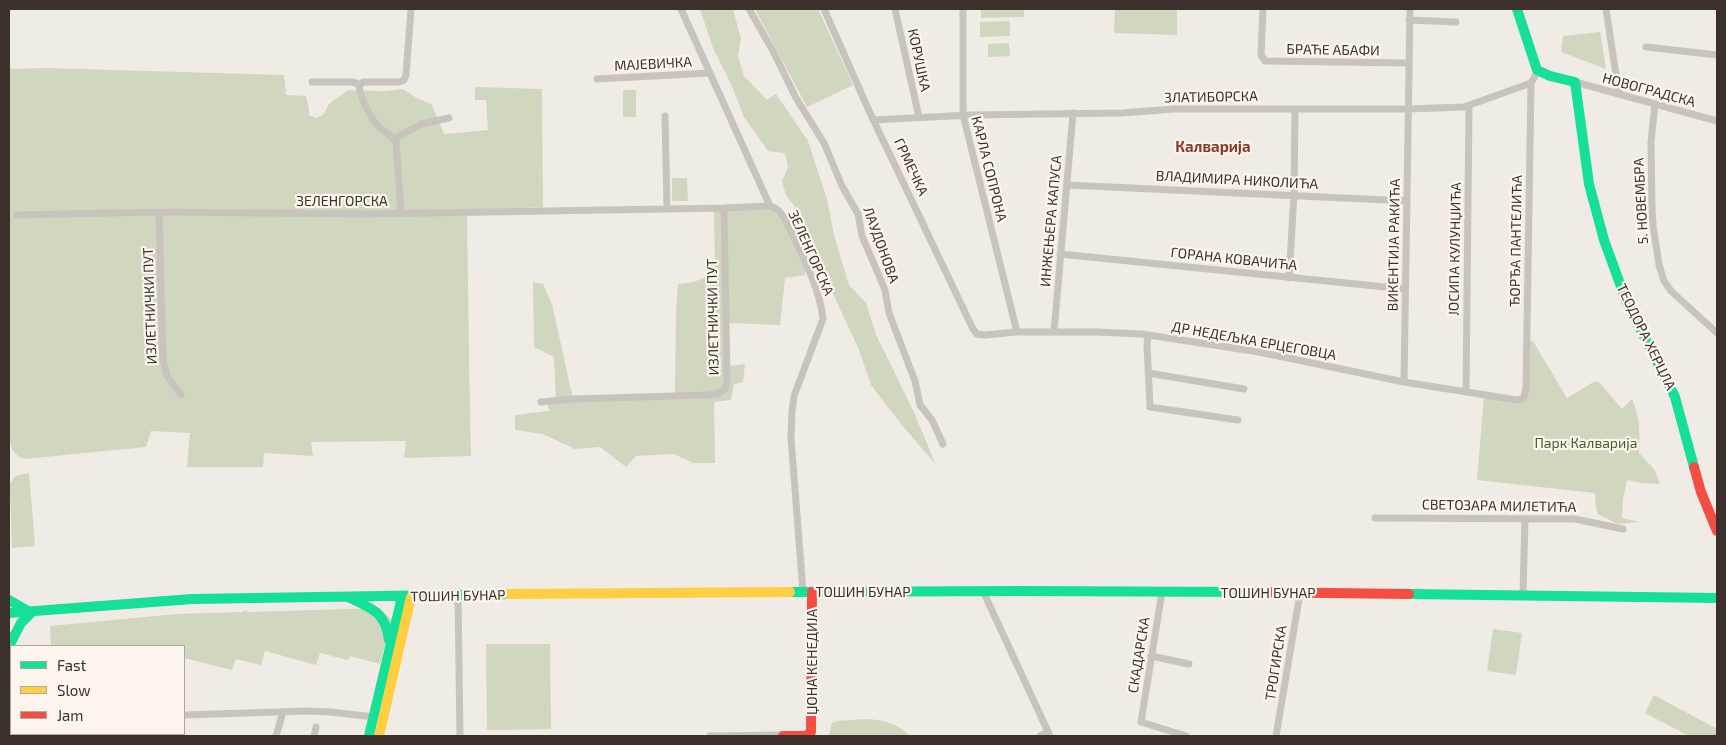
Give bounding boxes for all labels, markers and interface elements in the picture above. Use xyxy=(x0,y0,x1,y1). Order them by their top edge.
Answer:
street label: КОРУШКА xyxy=(904,27,934,93)
street label: БРАЋЕ АБАФИ xyxy=(1286,41,1380,59)
street label: МАЈЕВИЧКА xyxy=(614,54,692,74)
street label: НОВОГРАДСКА xyxy=(1601,70,1697,110)
street label: ЗЛАТИБОРСКА xyxy=(1164,88,1258,106)
street label: КАРЛА СОПРОНА xyxy=(968,114,1010,224)
street label: ГРМЕЧКА xyxy=(890,136,932,198)
district label: Калварија xyxy=(1175,138,1251,156)
street label: ИНЖЕЊЕРА КАПУСА xyxy=(1037,154,1065,288)
street label: 5. НОВЕМБРА xyxy=(1630,157,1652,245)
street label: ВЛАДИМИРА НИКОЛИЋА xyxy=(1155,167,1319,193)
street label: ЂОРЂА ПАНТЕЛИЋА xyxy=(1506,175,1526,307)
street label: ВИКЕНТИЈА РАКИЋА xyxy=(1384,178,1404,312)
street label: ЈОСИПА КУЛУНЏИЋА xyxy=(1445,182,1465,316)
street label: ЗЕЛЕНГОРСКА xyxy=(296,193,388,209)
street label: ЛАУДОНОВА xyxy=(859,205,903,285)
street label: ЗЕЛЕНГОРСКА xyxy=(785,208,837,298)
street label: ГОРАНА КОВАЧИЋА xyxy=(1170,244,1298,274)
street label: ИЗЛЕТНИЧКИ ПУТ xyxy=(140,247,160,365)
street label: ИЗЛЕТНИЧКИ ПУТ xyxy=(704,258,722,376)
street label: ТЕОДОРА ХЕРЦЛА xyxy=(1613,281,1679,393)
street label: ДР НЕДЕЉКА ЕРЦЕГОВЦА xyxy=(1170,318,1338,364)
park label: Парк Калварија xyxy=(1535,435,1637,451)
street label: СВЕТОЗАРА МИЛЕТИЋА xyxy=(1422,496,1576,516)
street label: ТОШИН БУНАР xyxy=(815,584,911,600)
street label: ТОШИН БУНАР xyxy=(1220,585,1316,601)
street label: ТОШИН БУНАР xyxy=(410,587,506,605)
street label: ЏОНА КЕНЕДИЈА xyxy=(804,609,820,715)
street label: СКАДАРСКА xyxy=(1125,616,1153,694)
street label: ТРОГИРСКА xyxy=(1262,624,1290,702)
legend xyxy=(10,645,185,735)
text: Fast xyxy=(57,656,86,674)
text: Slow xyxy=(57,681,91,699)
text: Jam xyxy=(57,706,83,724)

